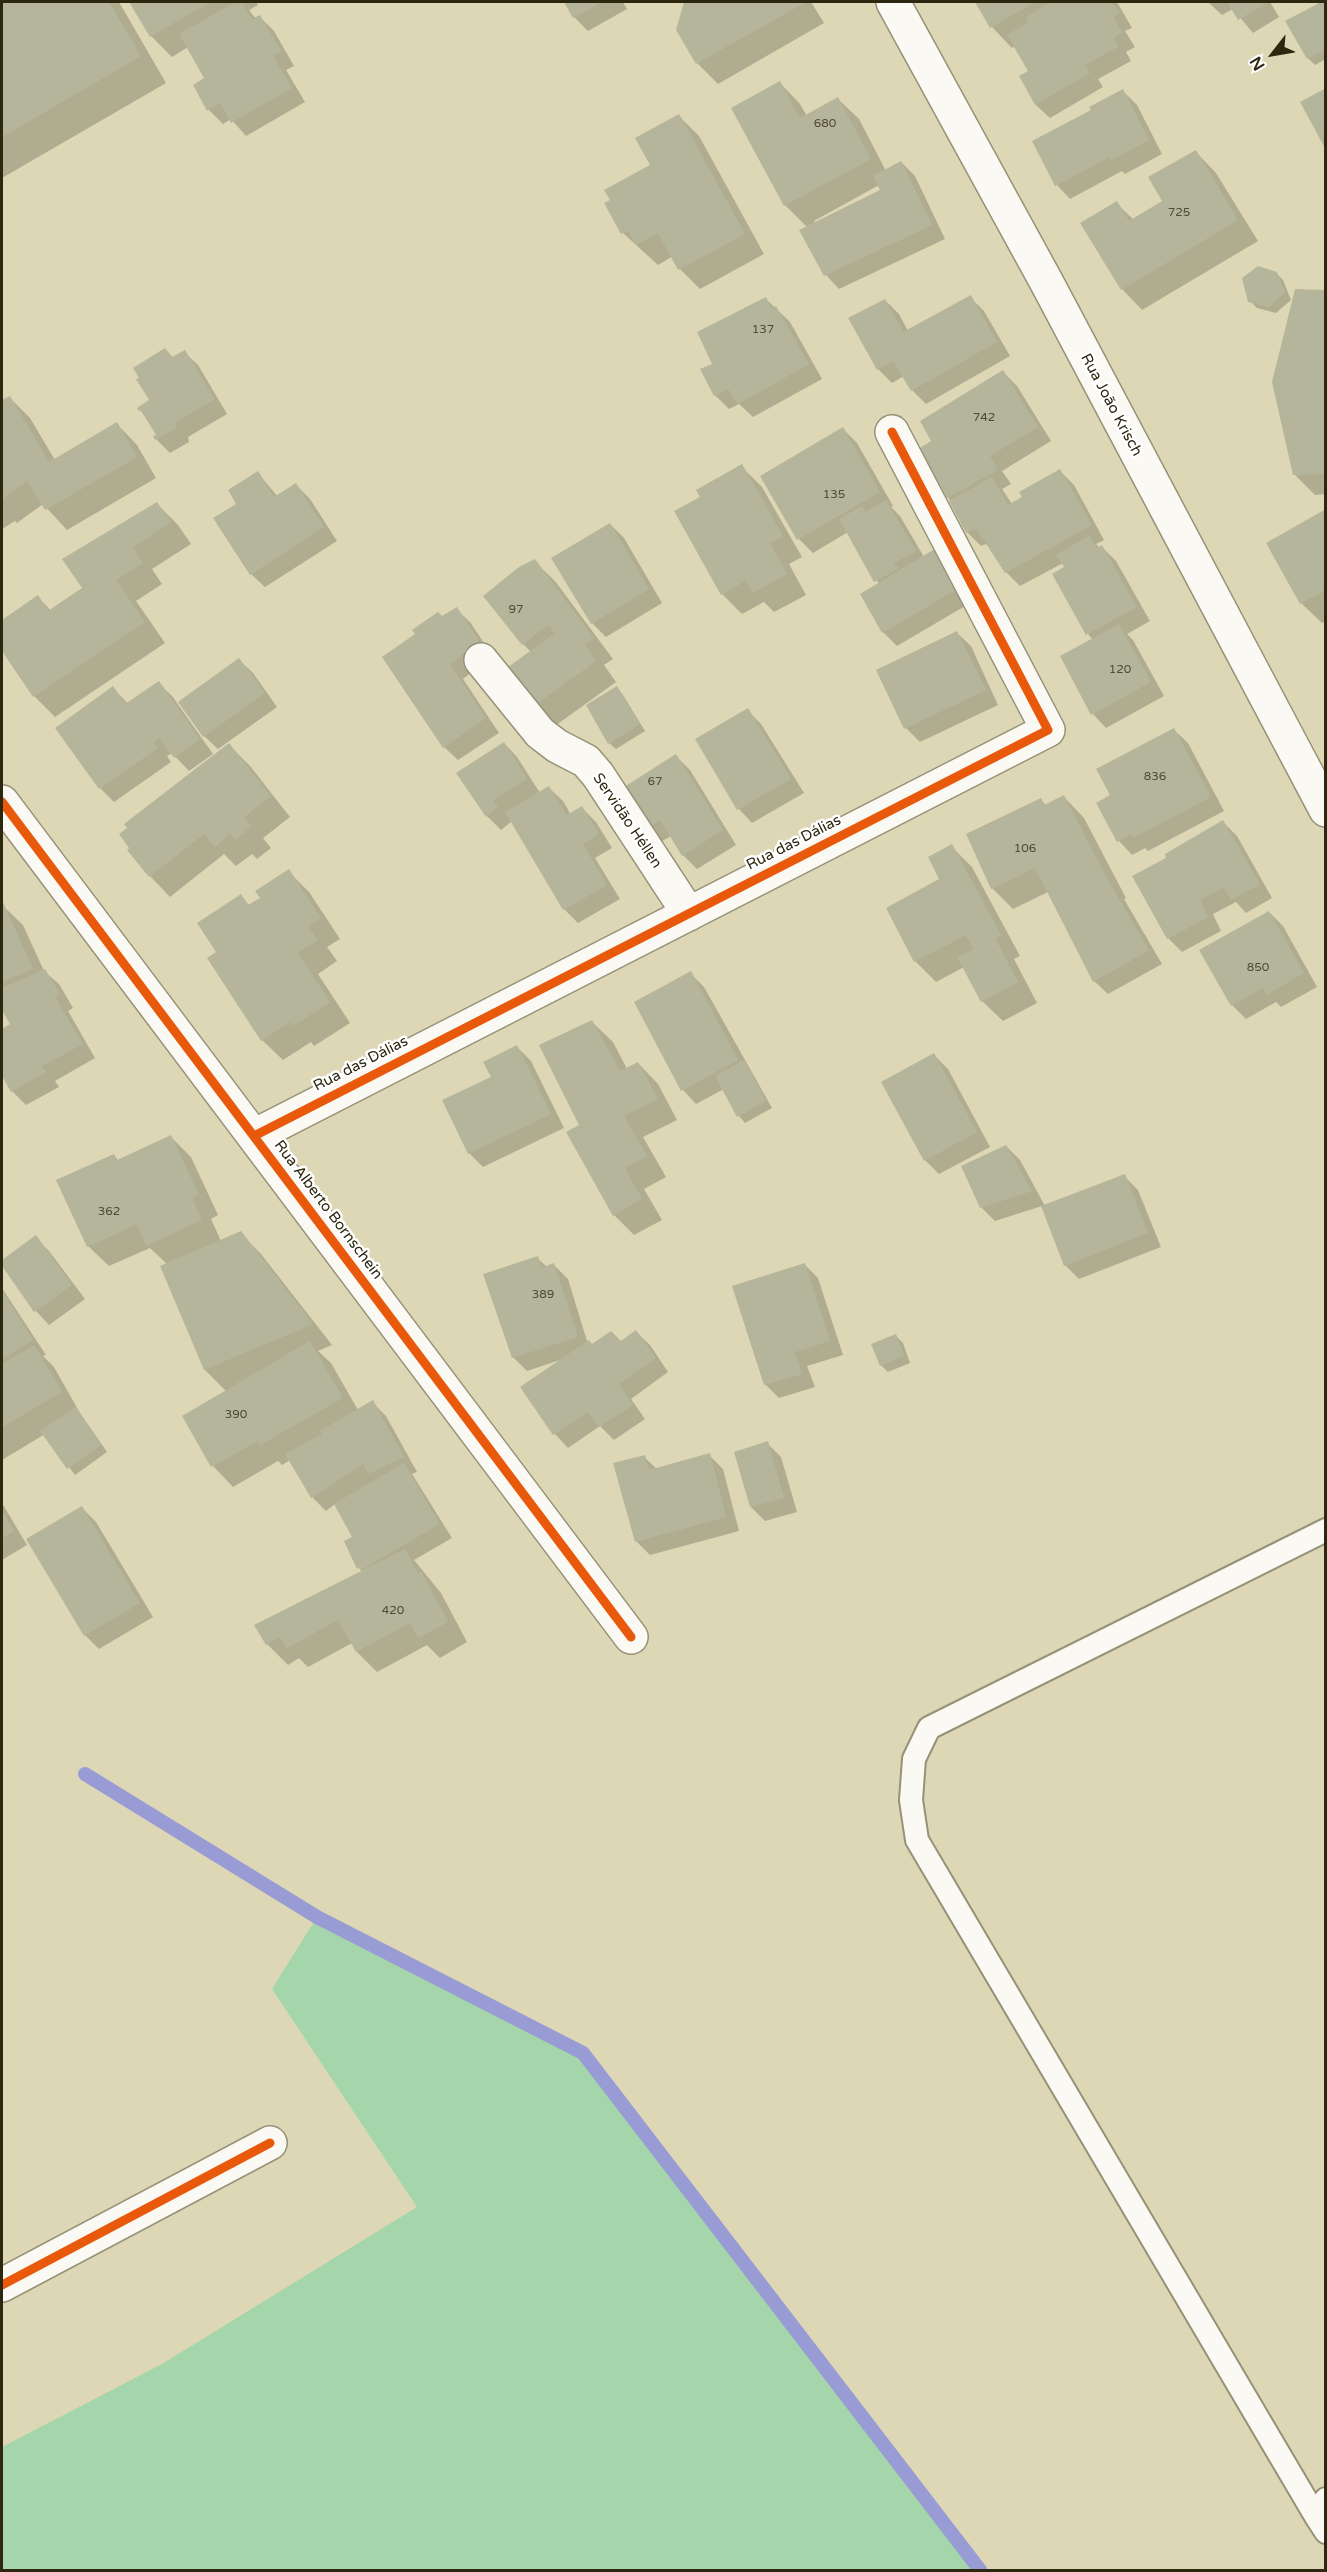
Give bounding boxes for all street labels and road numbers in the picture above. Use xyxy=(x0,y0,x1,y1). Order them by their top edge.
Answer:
street label: Rua João Krisch xyxy=(1076,351,1146,459)
street label: Servidão Héllen xyxy=(589,770,665,872)
street label: Rua das Dálias xyxy=(744,811,844,875)
street label: Rua das Dálias xyxy=(311,1032,411,1096)
street label: Rua Alberto Bornschein xyxy=(270,1137,386,1283)

